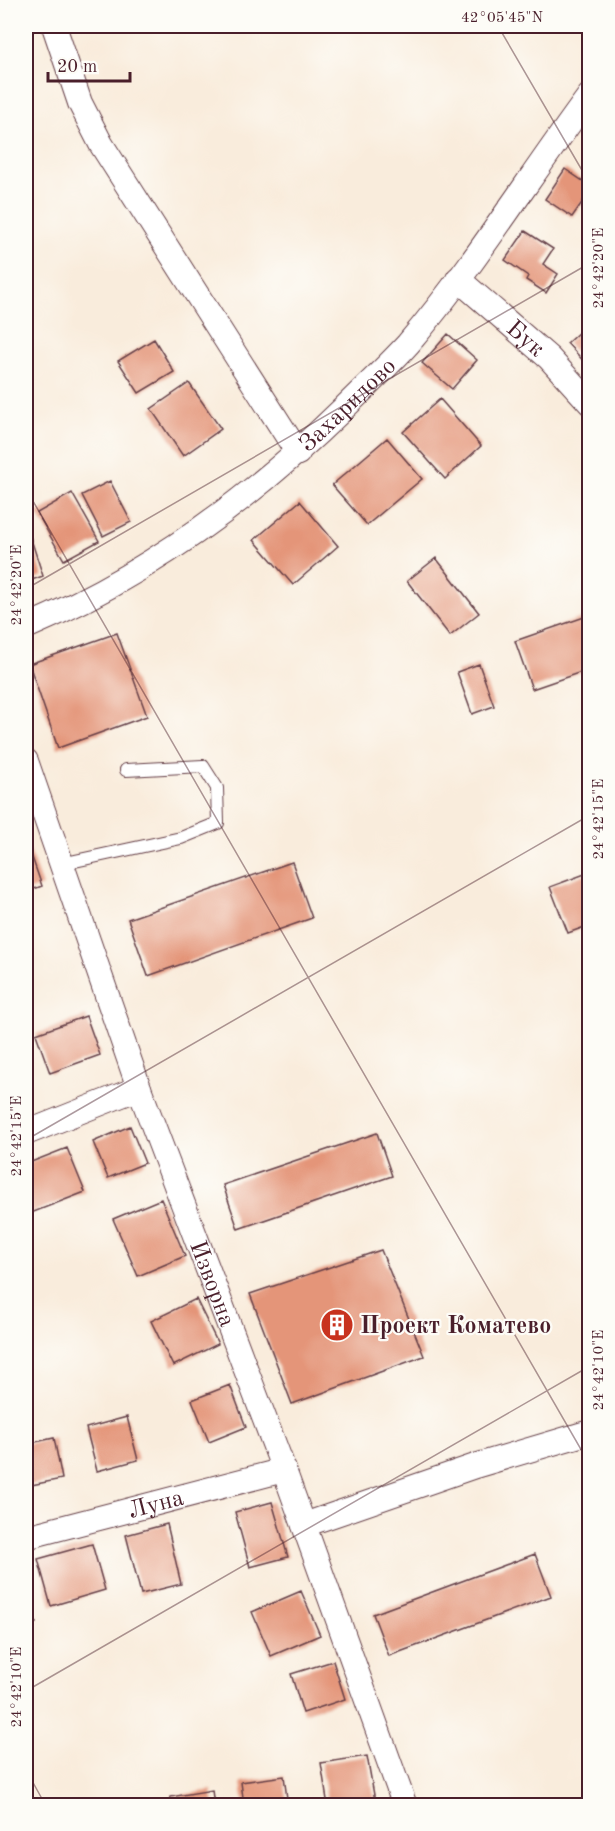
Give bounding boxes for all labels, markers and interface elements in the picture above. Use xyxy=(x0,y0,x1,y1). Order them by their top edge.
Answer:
text: 42°05'45"N xyxy=(461,11,543,26)
scale bar xyxy=(48,45,130,83)
text: 20 m xyxy=(57,58,97,76)
text: 24°42'20"E xyxy=(592,228,607,308)
street label: Бук xyxy=(501,317,548,362)
street label: Захаридово xyxy=(296,354,401,457)
text: 24°42'20"E xyxy=(10,545,25,625)
text: 24°42'15"E xyxy=(592,779,607,859)
text: 24°42'15"E xyxy=(10,1096,25,1176)
street label: Изворна xyxy=(184,1238,239,1330)
building icon: Проект Коматево xyxy=(319,1307,355,1343)
place label: Проект Коматево xyxy=(360,1315,551,1339)
text: 24°42'10"E xyxy=(592,1330,607,1410)
street label: Луна xyxy=(126,1487,187,1524)
text: 24°42'10"E xyxy=(10,1647,25,1727)

